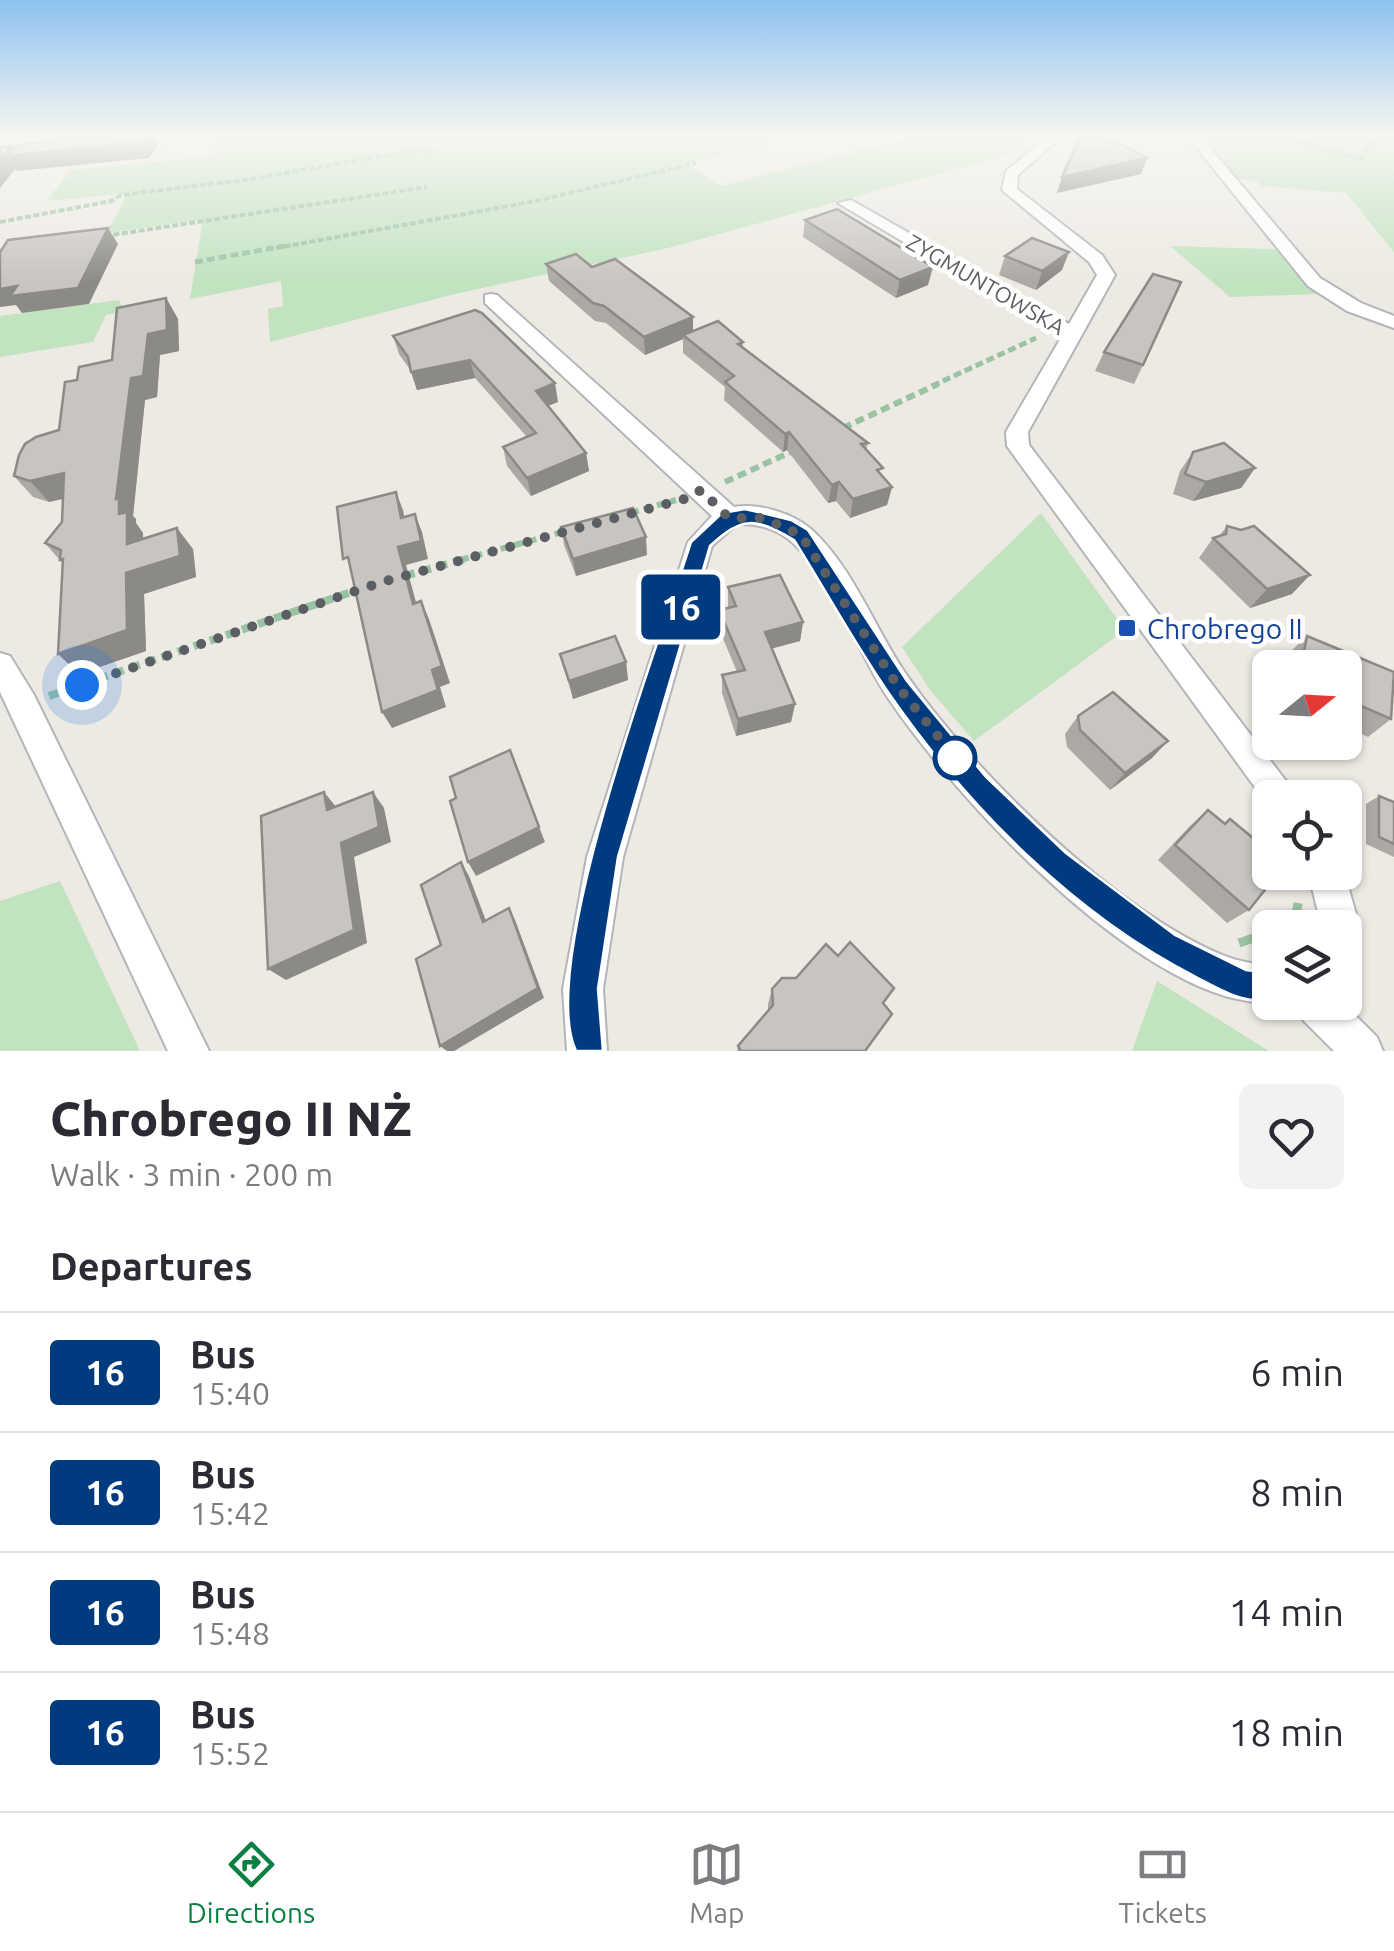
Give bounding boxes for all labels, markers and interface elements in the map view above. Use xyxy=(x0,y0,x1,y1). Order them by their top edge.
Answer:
street label: ZYGMUNTOWSKA xyxy=(902,229,1070,340)
line badge: 16 xyxy=(636,574,726,640)
text: 16 xyxy=(661,587,701,627)
place label: Chrobrego II xyxy=(1147,613,1303,644)
marker: Chrobrego II xyxy=(1116,617,1138,639)
north arrow xyxy=(1252,650,1362,760)
map controls xyxy=(1252,650,1362,1020)
your location xyxy=(57,660,107,710)
unlabelled marker xyxy=(934,737,976,779)
button: locate xyxy=(1252,780,1362,890)
button: layers xyxy=(1252,910,1362,1020)
button: heart xyxy=(1239,1084,1344,1189)
text: Chrobrego II NŻ xyxy=(50,1091,412,1145)
text: Walk · 3 min · 200 m xyxy=(50,1156,333,1192)
text: Departures xyxy=(50,1245,252,1287)
text: Bus xyxy=(190,1333,255,1375)
text: 6 min xyxy=(1250,1351,1344,1393)
text: 16 xyxy=(85,1352,125,1392)
text: 15:40 xyxy=(190,1375,270,1411)
text: Bus xyxy=(190,1453,255,1495)
text: 8 min xyxy=(1250,1471,1344,1513)
text: 16 xyxy=(85,1472,125,1512)
text: 15:42 xyxy=(190,1495,270,1531)
text: Bus xyxy=(190,1573,255,1615)
text: 14 min xyxy=(1229,1591,1344,1633)
text: 16 xyxy=(85,1592,125,1632)
text: 15:48 xyxy=(190,1615,270,1651)
text: Bus xyxy=(190,1693,255,1735)
text: 18 min xyxy=(1229,1711,1344,1753)
text: 16 xyxy=(85,1712,125,1752)
text: 15:52 xyxy=(190,1735,270,1771)
tab: Directions xyxy=(187,1837,315,1928)
tab: Map xyxy=(689,1837,744,1928)
tab: Tickets xyxy=(1119,1837,1207,1928)

